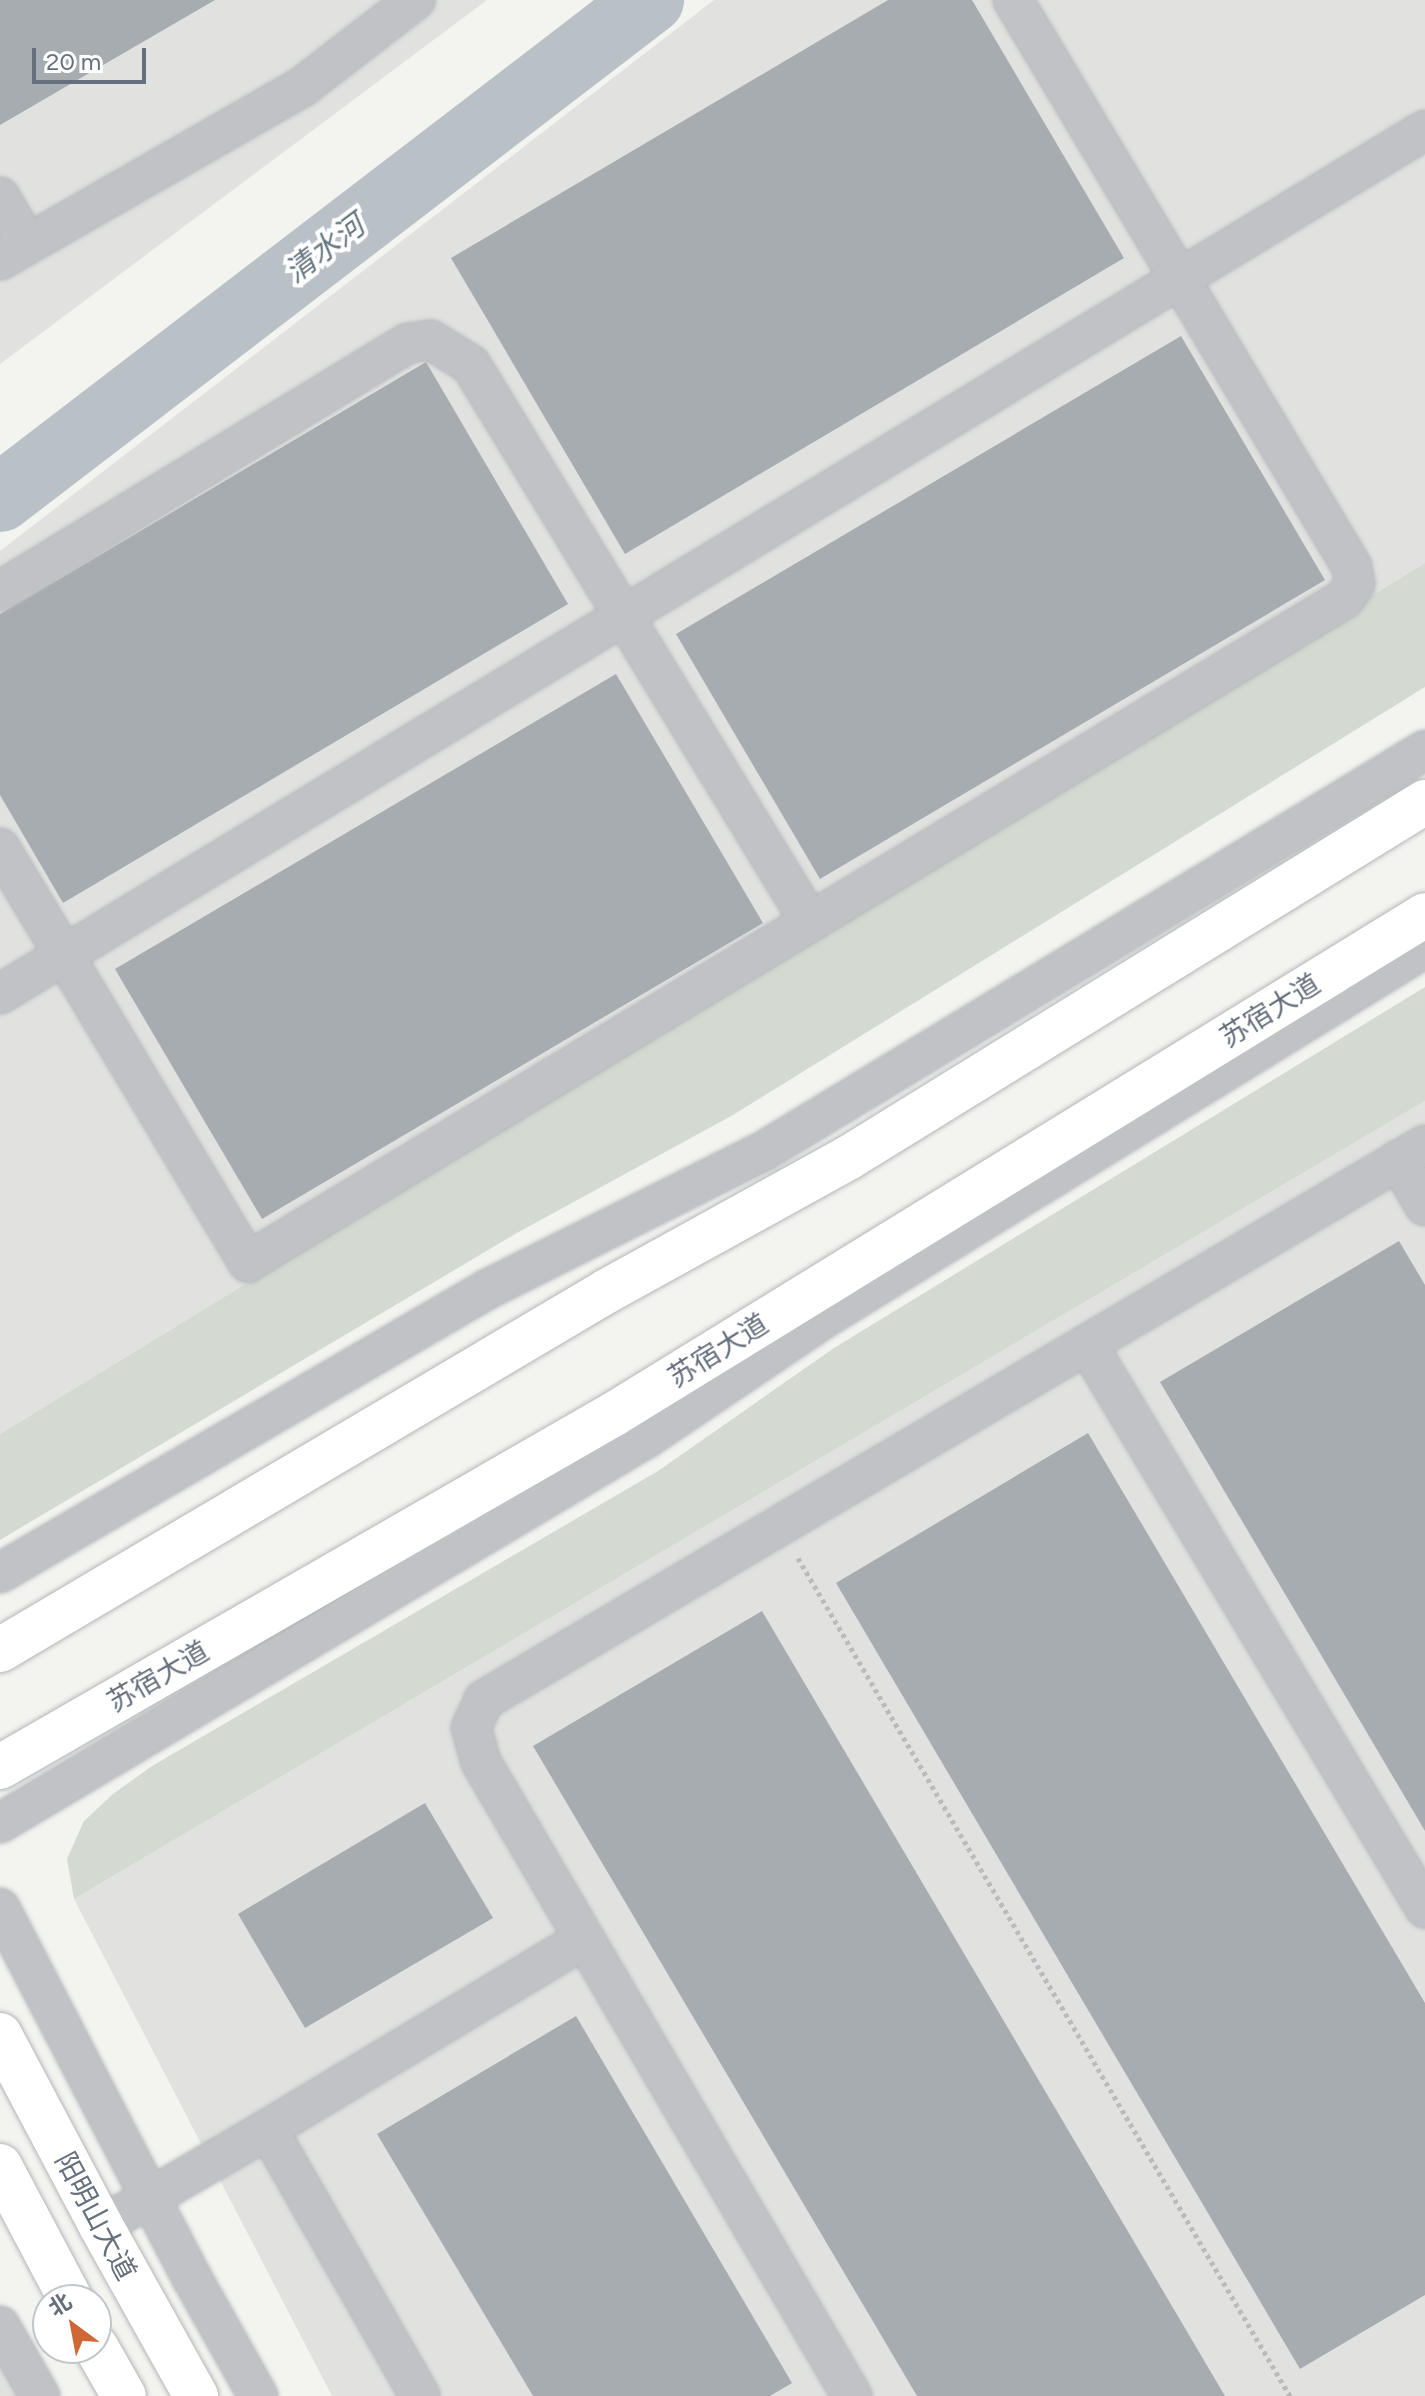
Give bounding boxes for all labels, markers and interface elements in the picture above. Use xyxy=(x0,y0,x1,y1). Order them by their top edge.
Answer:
scale bar xyxy=(36,32,150,82)
text: 20 m xyxy=(46,47,101,76)
water label: 清水河 xyxy=(278,208,372,290)
street label: 苏宿大道 xyxy=(1214,966,1326,1054)
street label: 苏宿大道 xyxy=(662,1306,774,1394)
street label: 苏宿大道 xyxy=(101,1633,215,1719)
street label: 阳明山大道 xyxy=(48,2146,144,2286)
north arrow xyxy=(32,2284,112,2364)
text: 北 xyxy=(44,2288,77,2322)

